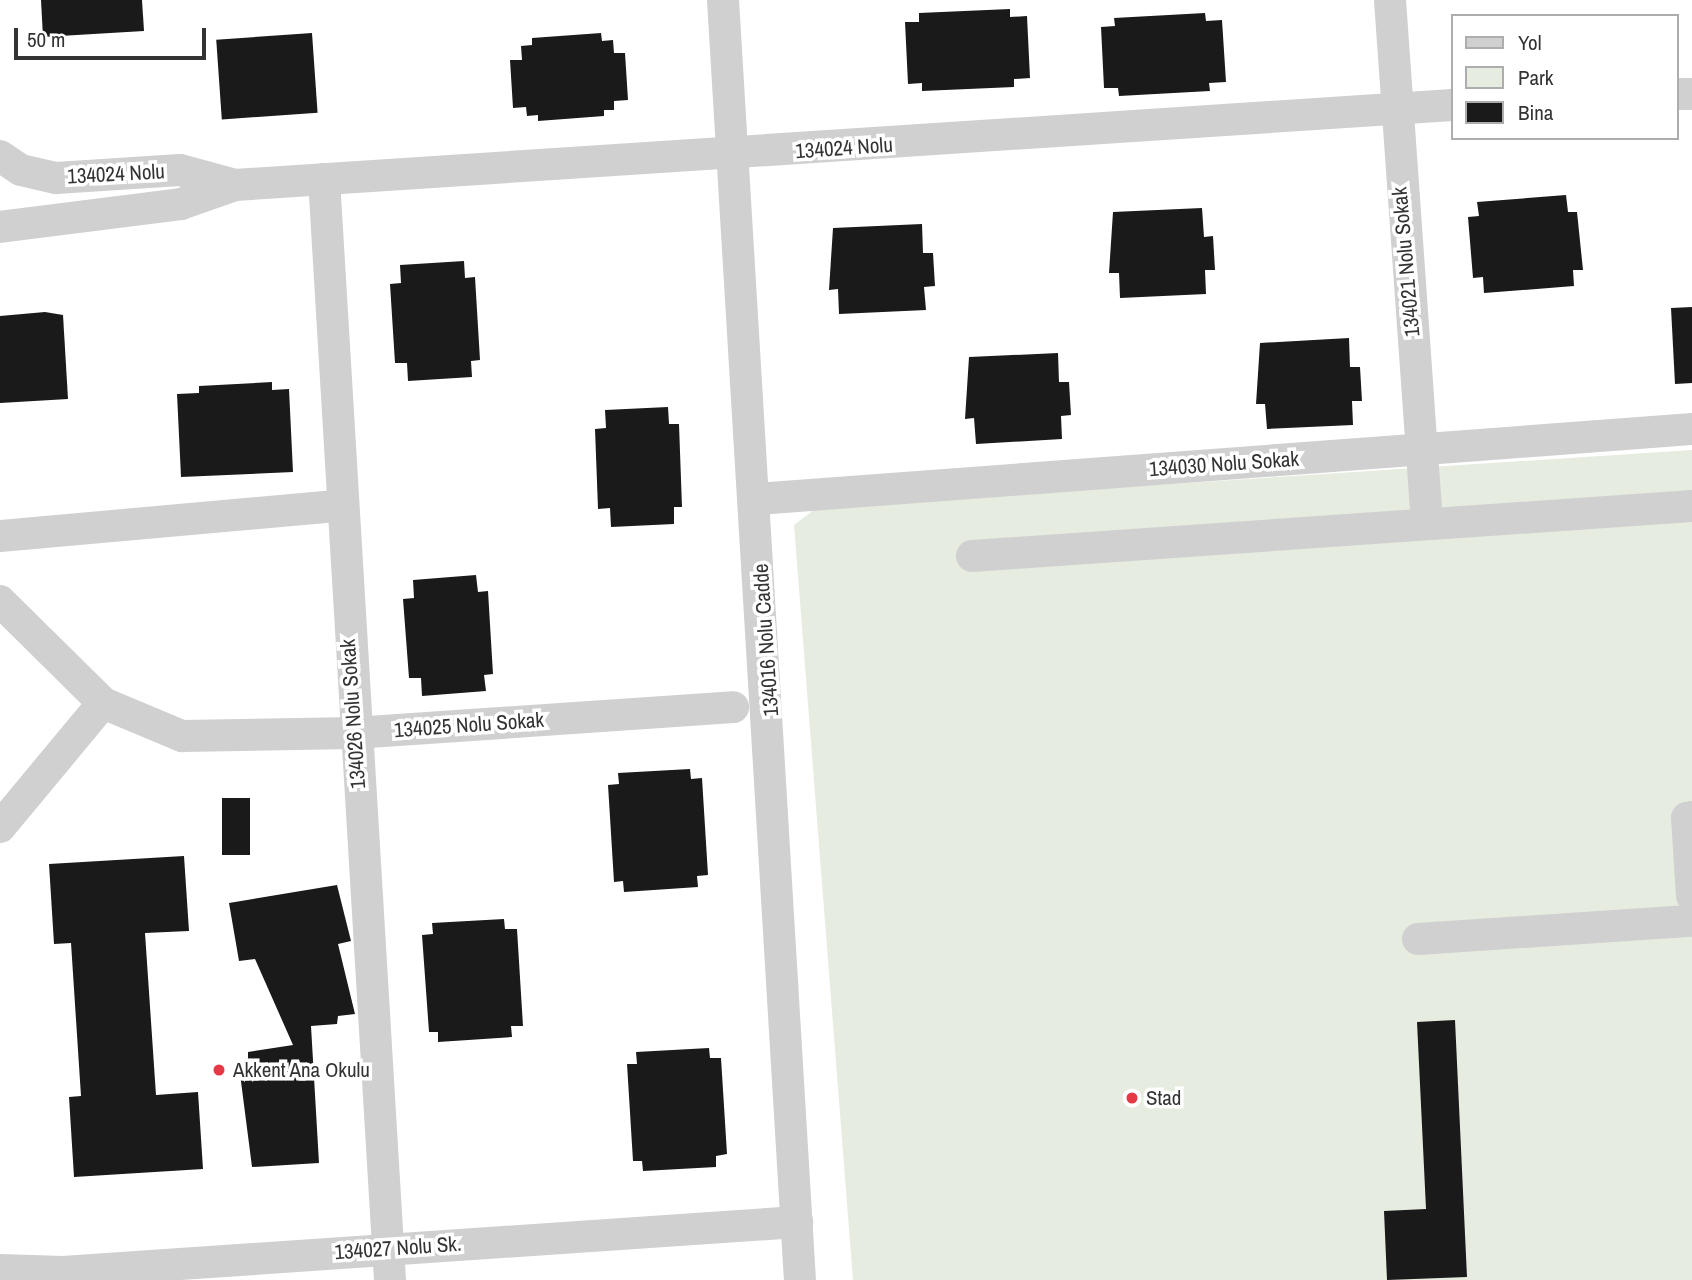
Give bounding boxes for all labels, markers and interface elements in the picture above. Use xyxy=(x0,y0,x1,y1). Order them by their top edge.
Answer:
scale bar xyxy=(18,14,210,58)
legend xyxy=(1450,14,1678,140)
text: 50 m xyxy=(27,25,65,54)
text: Yol xyxy=(1518,28,1542,57)
text: Park xyxy=(1518,63,1553,92)
text: Bina xyxy=(1518,98,1553,127)
street label: 134024 Nolu xyxy=(794,132,894,164)
street label: 134024 Nolu xyxy=(67,159,165,189)
street label: 134021 Nolu Sokak xyxy=(1387,186,1425,338)
street label: 134030 Nolu Sokak xyxy=(1148,446,1300,482)
street label: 134016 Nolu Cadde xyxy=(748,563,784,717)
street label: 134026 Nolu Sokak xyxy=(335,638,371,790)
street label: 134025 Nolu Sokak xyxy=(393,707,545,743)
place label: Akkent Ana Okulu xyxy=(233,1057,371,1083)
marker: Akkent Ana Okulu xyxy=(211,1062,227,1078)
place label: Stad xyxy=(1146,1085,1181,1111)
marker: Stad xyxy=(1124,1090,1140,1106)
street label: 134027 Nolu Sk. xyxy=(334,1231,462,1265)

